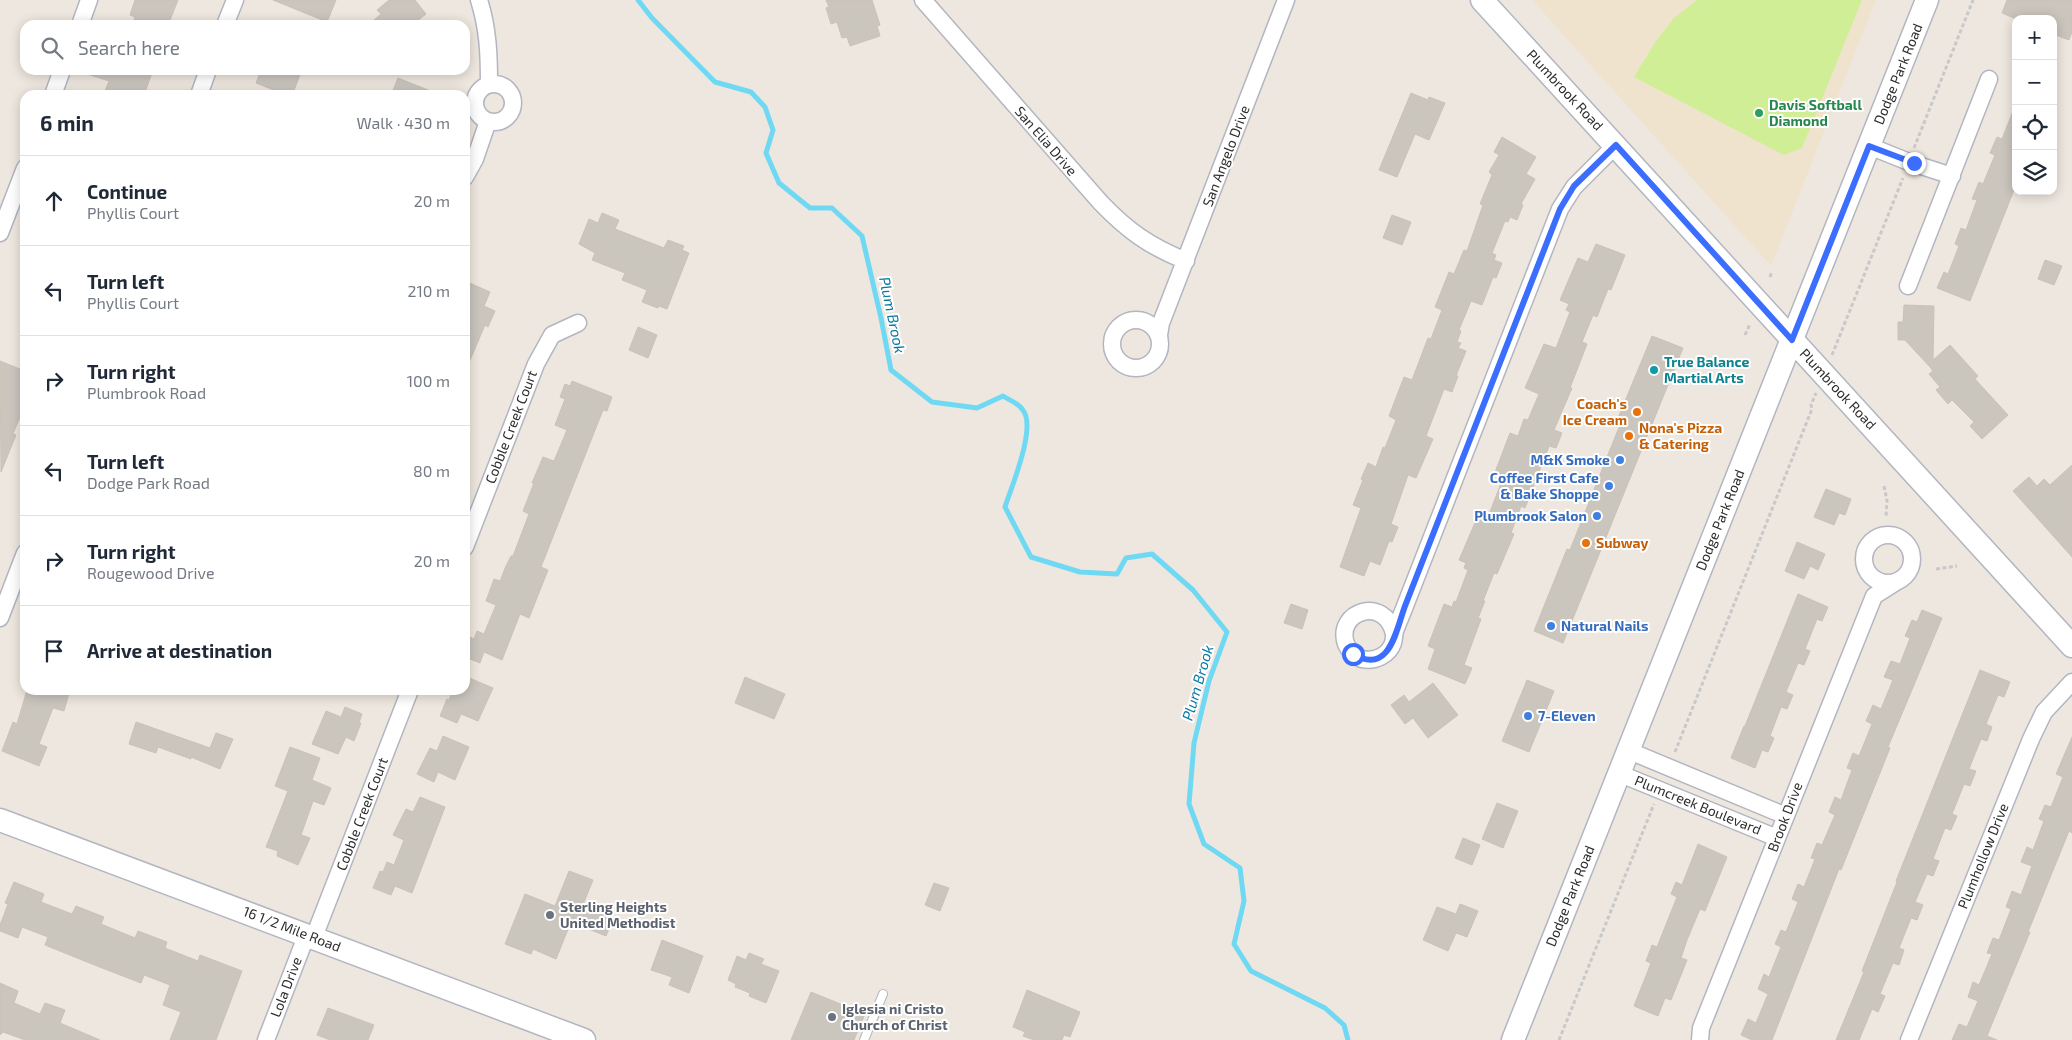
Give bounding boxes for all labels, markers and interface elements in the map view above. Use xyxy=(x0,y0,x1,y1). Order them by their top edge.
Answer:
map controls xyxy=(2012,15,2057,195)
button: + xyxy=(2012,15,2057,60)
search box xyxy=(20,20,470,75)
street label: Dodge Park Road xyxy=(1870,21,1926,127)
icon: search xyxy=(38,34,66,62)
text: Search here xyxy=(78,36,180,59)
street label: Plumbrook Road xyxy=(1524,46,1607,134)
button: − xyxy=(2012,60,2057,105)
place label: Davis Softball Diamond xyxy=(1769,96,1862,129)
street label: San Elia Drive xyxy=(1012,103,1081,179)
street label: San Angelo Drive xyxy=(1198,103,1253,209)
button: locate xyxy=(2012,105,2057,150)
marker: Davis Softball Diamond xyxy=(1753,107,1765,119)
text: 6 min xyxy=(40,110,94,135)
text: Walk · 430 m xyxy=(357,113,450,132)
button: layers xyxy=(2012,150,2057,195)
route end xyxy=(1903,152,1926,175)
text: Continue xyxy=(87,180,167,203)
icon: ahead xyxy=(40,187,68,215)
text: 20 m xyxy=(414,191,450,210)
text: Phyllis Court xyxy=(87,203,179,222)
text: Turn left xyxy=(87,270,164,293)
water label: Plum Brook xyxy=(876,275,910,355)
icon: left xyxy=(40,277,68,305)
text: 210 m xyxy=(407,281,450,300)
text: Phyllis Court xyxy=(87,293,179,312)
street label: Plumbrook Road xyxy=(1797,345,1880,433)
place label: True Balance Martial Arts xyxy=(1664,353,1750,386)
text: Turn right xyxy=(87,360,175,383)
marker: True Balance Martial Arts xyxy=(1648,364,1660,376)
icon: right xyxy=(40,367,68,395)
street label: Cobble Creek Court xyxy=(481,368,540,486)
text: 100 m xyxy=(407,371,450,390)
text: Plumbrook Road xyxy=(87,383,206,402)
place label: Coach's Ice Cream xyxy=(1563,395,1627,428)
marker: Coach's Ice Cream xyxy=(1631,406,1643,418)
place label: Nona's Pizza & Catering xyxy=(1639,419,1722,452)
marker: Nona's Pizza & Catering xyxy=(1623,430,1635,442)
text: Turn left xyxy=(87,450,164,473)
place label: M&K Smoke xyxy=(1530,451,1610,468)
marker: M&K Smoke xyxy=(1614,454,1626,466)
icon: left xyxy=(40,457,68,485)
text: 80 m xyxy=(413,461,450,480)
street label: Dodge Park Road xyxy=(1692,467,1748,573)
place label: Coffee First Cafe & Bake Shoppe xyxy=(1490,469,1599,502)
text: Dodge Park Road xyxy=(87,473,210,492)
marker: Coffee First Cafe & Bake Shoppe xyxy=(1603,480,1615,492)
place label: Plumbrook Salon xyxy=(1474,507,1587,524)
marker: Plumbrook Salon xyxy=(1591,510,1603,522)
place label: Subway xyxy=(1596,534,1649,551)
marker: Subway xyxy=(1580,537,1592,549)
text: Turn right xyxy=(87,540,175,563)
icon: right xyxy=(40,547,68,575)
text: 20 m xyxy=(414,551,450,570)
text: Rougewood Drive xyxy=(87,563,215,582)
place label: Natural Nails xyxy=(1561,617,1648,634)
marker: Natural Nails xyxy=(1545,620,1557,632)
icon: arrive xyxy=(40,637,68,665)
text: Arrive at destination xyxy=(87,639,272,662)
water label: Plum Brook xyxy=(1178,643,1216,723)
route start xyxy=(1342,643,1365,666)
place label: 7-Eleven xyxy=(1538,707,1596,724)
marker: 7-Eleven xyxy=(1522,710,1534,722)
street label: Cobble Creek Court xyxy=(332,755,391,873)
street label: Plumcreek Boulevard xyxy=(1632,771,1764,838)
street label: Brook Drive xyxy=(1763,780,1806,854)
street label: Plumhollow Drive xyxy=(1954,800,2012,911)
street label: Dodge Park Road xyxy=(1542,843,1598,949)
place label: Sterling Heights United Methodist xyxy=(560,898,676,931)
street label: 16 1/2 Mile Road xyxy=(241,902,343,955)
marker: Sterling Heights United Methodist xyxy=(544,909,556,921)
street label: Lola Drive xyxy=(266,954,305,1019)
place label: Iglesia ni Cristo Church of Christ xyxy=(842,1000,948,1033)
marker: Iglesia ni Cristo Church of Christ xyxy=(826,1011,838,1023)

